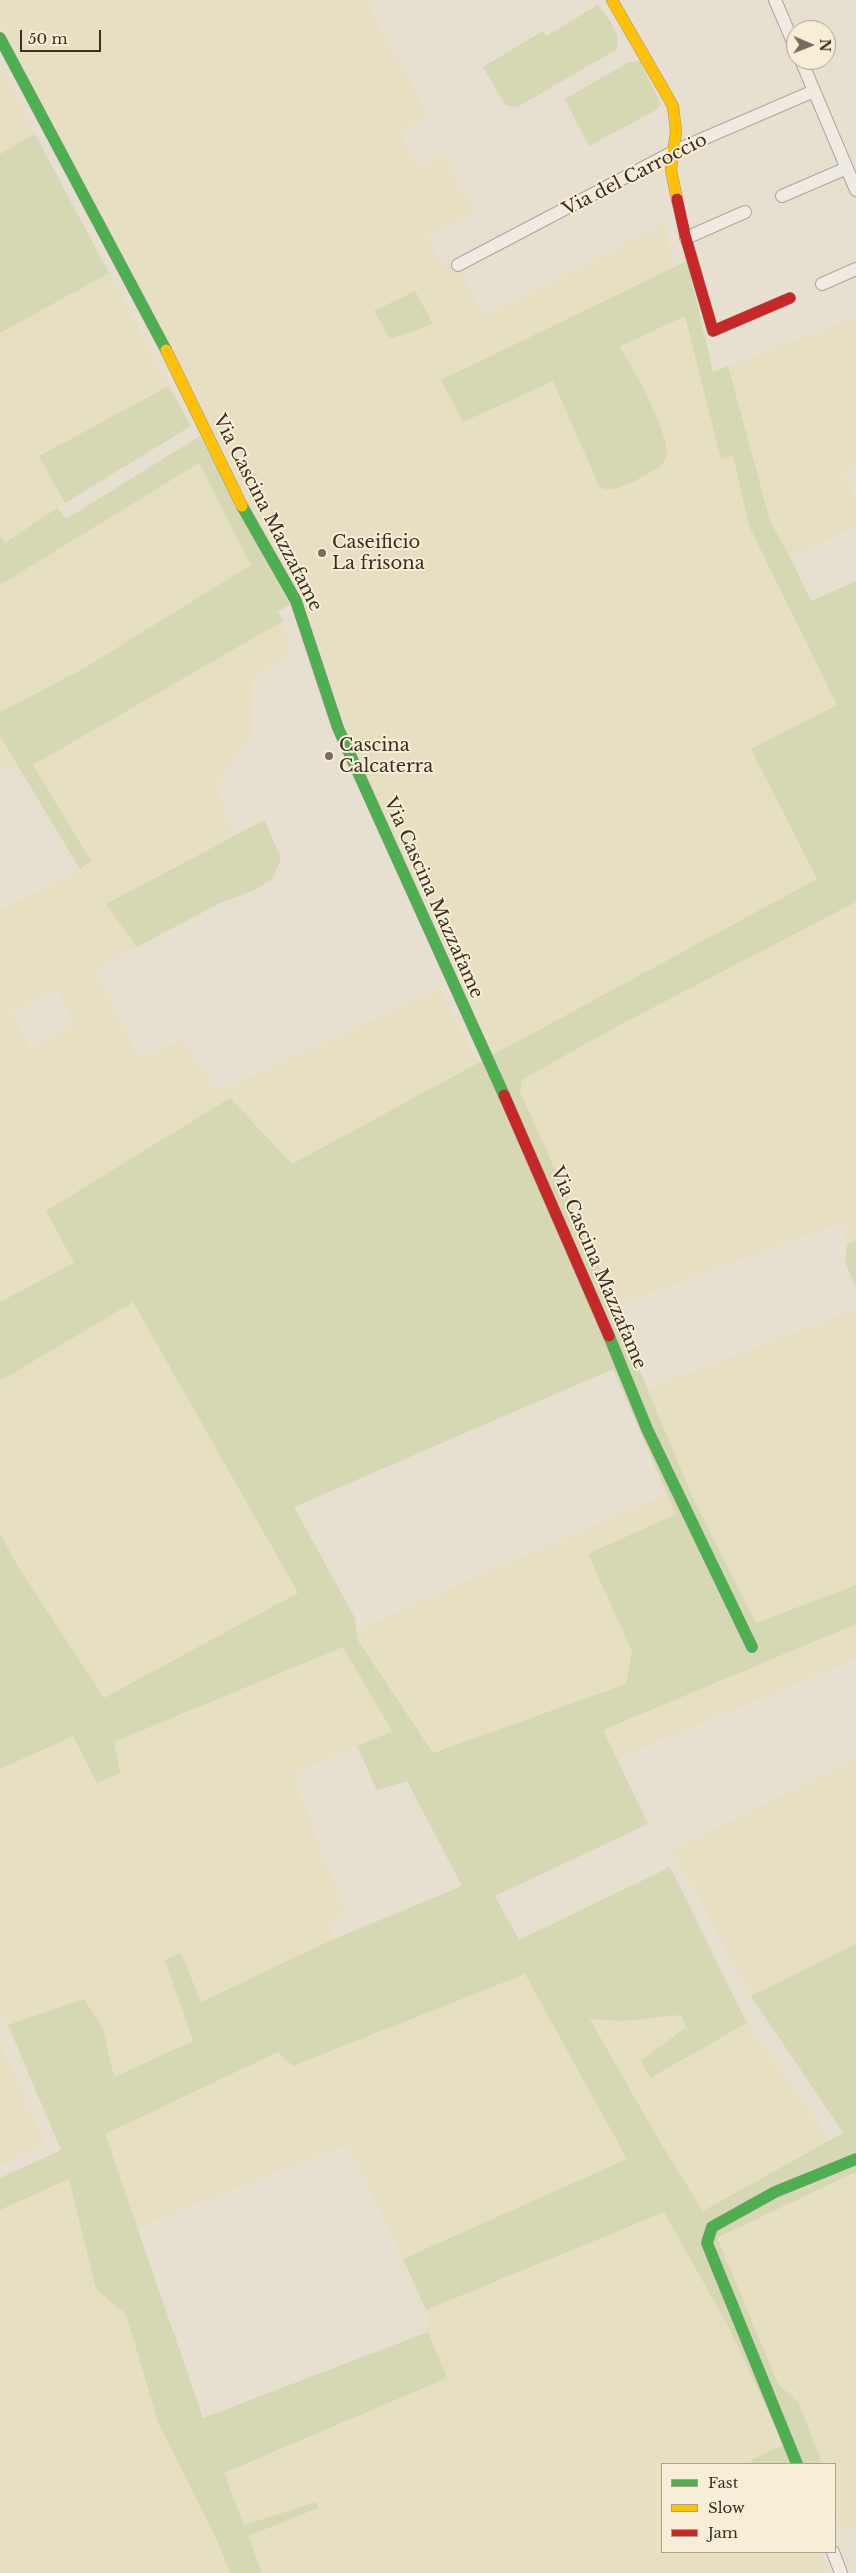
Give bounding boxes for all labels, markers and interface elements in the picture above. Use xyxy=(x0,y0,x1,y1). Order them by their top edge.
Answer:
scale bar xyxy=(22,20,104,52)
north arrow xyxy=(786,20,836,70)
text: 50 m xyxy=(28,29,68,48)
text: N xyxy=(816,38,834,52)
street label: Via del Carroccio xyxy=(559,129,711,221)
street label: Via Cascina Mazzafame xyxy=(208,411,326,615)
place label: Caseificio La frisona xyxy=(332,532,425,574)
marker: Caseificio La frisona xyxy=(316,547,328,559)
place label: Cascina Calcaterra xyxy=(339,735,433,778)
marker: Cascina Calcaterra xyxy=(323,750,335,762)
street label: Via Cascina Mazzafame xyxy=(379,794,487,1002)
street label: Via Cascina Mazzafame xyxy=(546,1164,650,1372)
legend xyxy=(661,2463,836,2553)
text: Fast xyxy=(708,2473,738,2492)
text: Slow xyxy=(708,2498,745,2517)
text: Jam xyxy=(708,2523,738,2542)

